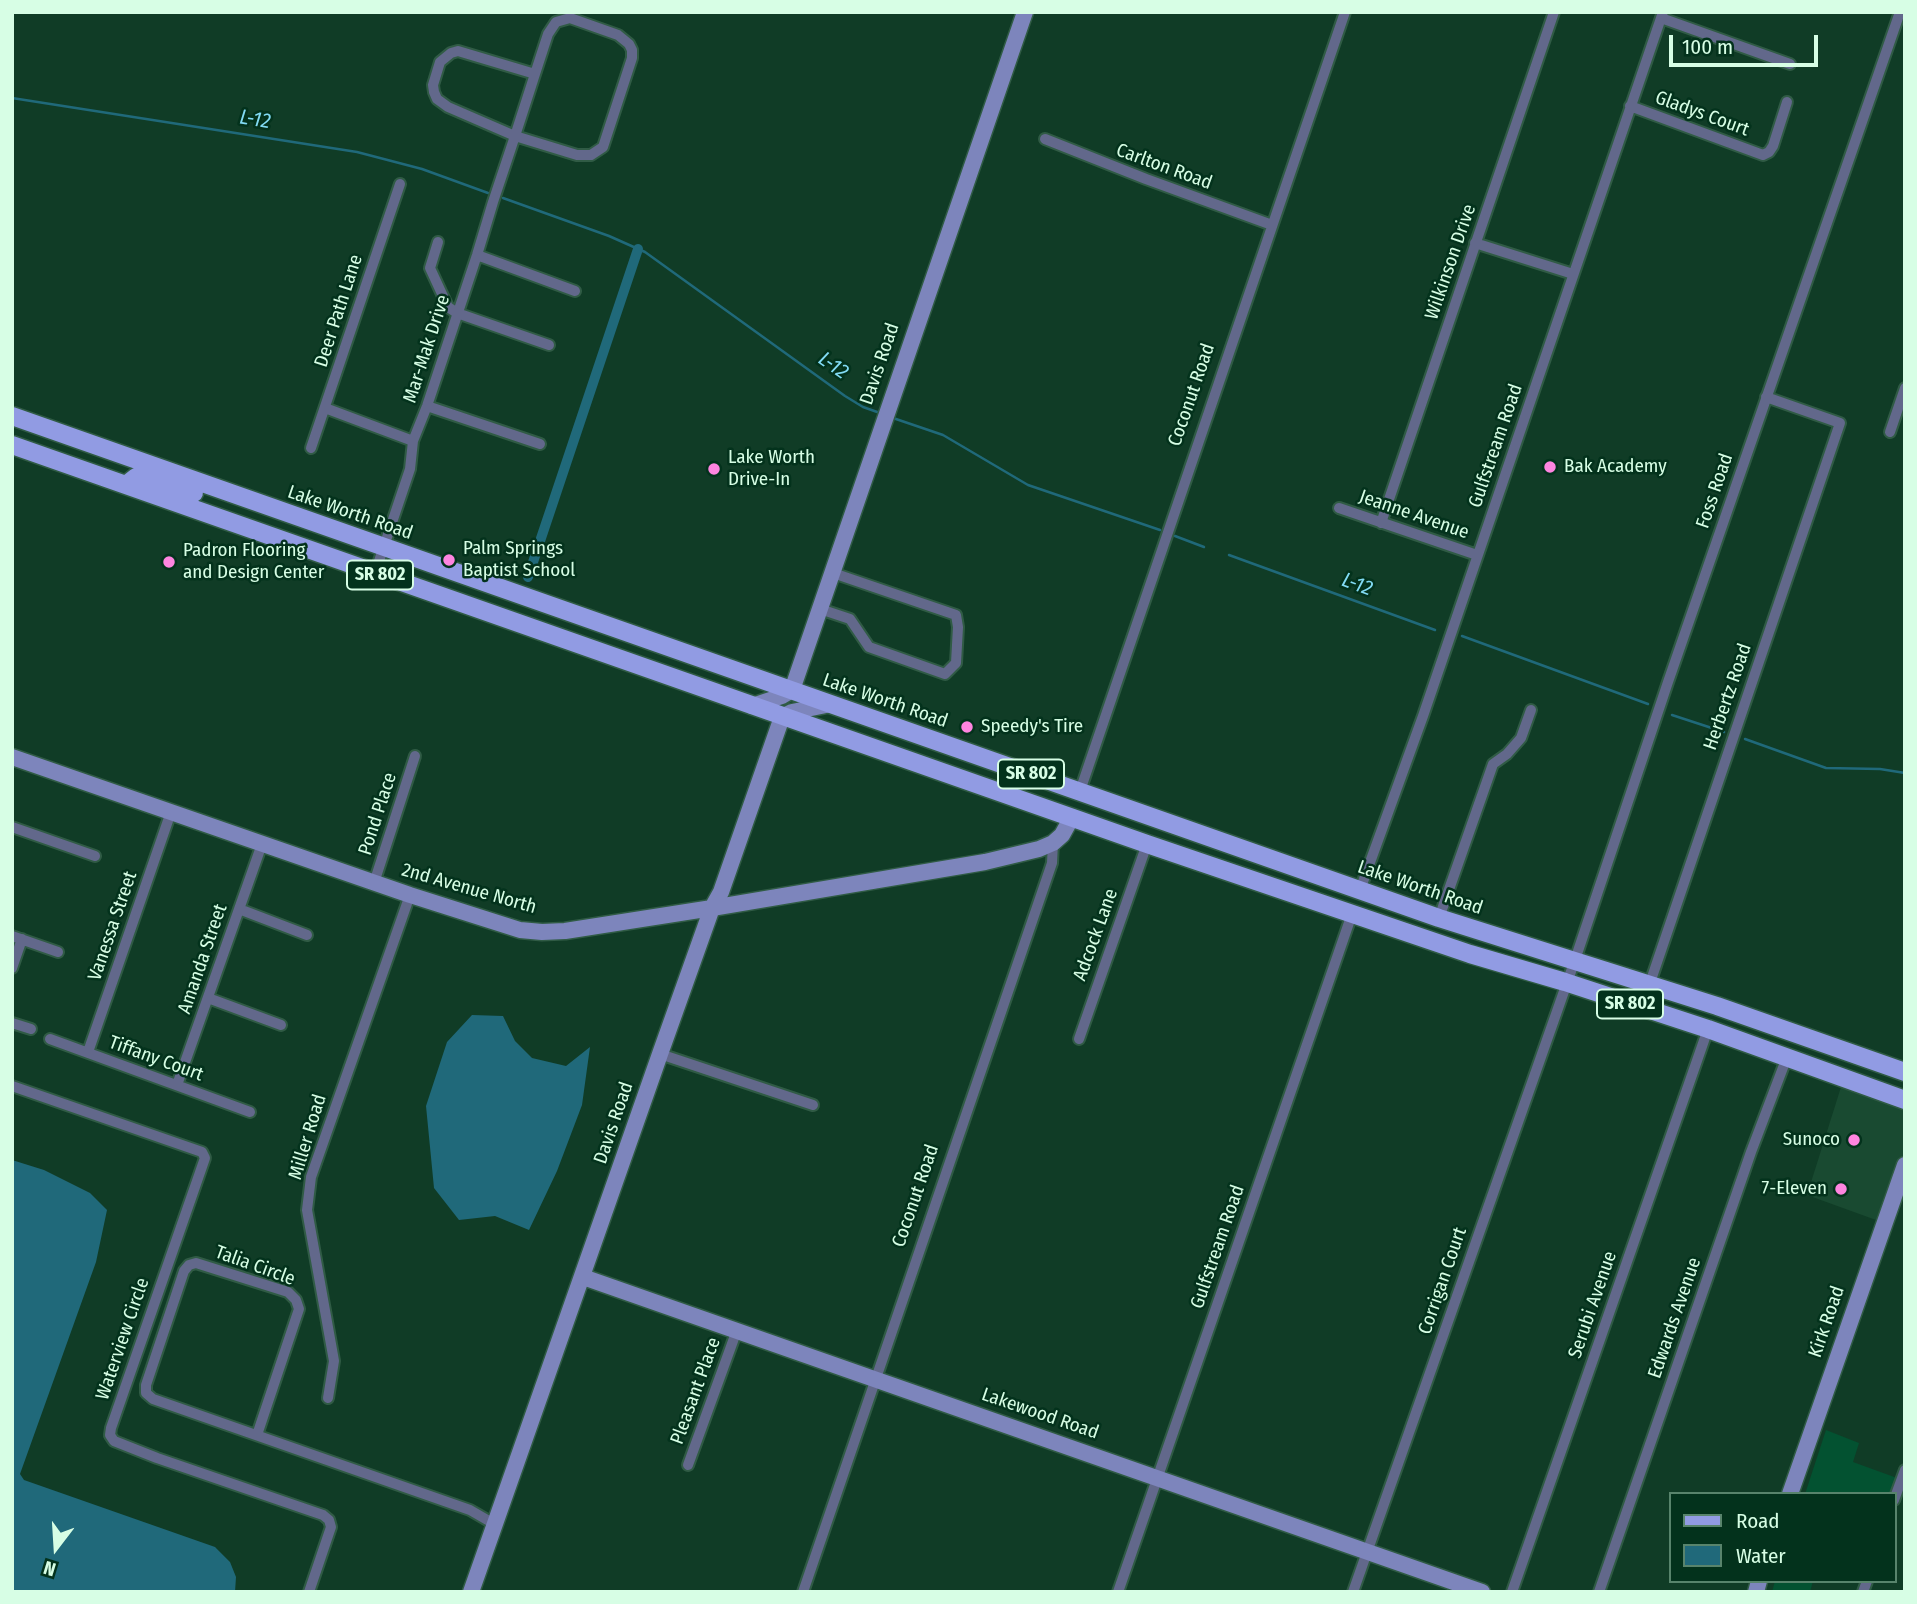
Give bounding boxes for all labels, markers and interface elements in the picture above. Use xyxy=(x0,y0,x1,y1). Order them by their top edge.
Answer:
scale bar xyxy=(1672,21,1821,65)
text: 100 m xyxy=(1682,34,1733,60)
street label: Gladys Court xyxy=(1652,86,1752,142)
water label: L-12 xyxy=(238,105,272,135)
street label: Carlton Road xyxy=(1113,139,1215,195)
street label: Wilkinson Drive xyxy=(1421,201,1481,323)
street label: Deer Path Lane xyxy=(310,252,368,370)
street label: Mar-Mak Drive xyxy=(399,292,455,406)
street label: Davis Road xyxy=(855,320,905,408)
street label: Coconut Road xyxy=(1164,341,1220,449)
water label: L-12 xyxy=(813,347,853,385)
street label: Gulfstream Road xyxy=(1464,381,1528,511)
place label: Lake Worth Drive-In xyxy=(728,447,815,491)
street label: Foss Road xyxy=(1692,451,1738,531)
place label: Bak Academy xyxy=(1564,456,1667,478)
marker: Bak Academy xyxy=(1542,459,1558,475)
marker: Lake Worth Drive-In xyxy=(706,461,722,477)
street label: Lake Worth Road xyxy=(284,481,416,545)
street label: Jeanne Avenue xyxy=(1356,486,1472,544)
place label: Palm Springs Baptist School xyxy=(463,538,575,582)
place label: Padron Flooring and Design Center xyxy=(183,540,324,584)
marker: Palm Springs Baptist School xyxy=(441,552,457,568)
marker: Padron Flooring and Design Center xyxy=(161,554,177,570)
road number: SR 802 xyxy=(347,560,413,590)
water label: L-12 xyxy=(1338,568,1376,602)
street label: Herbertz Road xyxy=(1699,641,1757,753)
street label: Lake Worth Road xyxy=(819,669,951,733)
place label: Speedy's Tire xyxy=(981,716,1083,738)
marker: Speedy's Tire xyxy=(959,719,975,735)
road number: SR 802 xyxy=(998,760,1064,788)
street label: Pond Place xyxy=(354,770,402,858)
street label: Lake Worth Road xyxy=(1354,856,1486,920)
street label: 2nd Avenue North xyxy=(399,859,539,919)
street label: Vanessa Street xyxy=(84,868,142,984)
street label: Adcock Lane xyxy=(1069,886,1123,984)
street label: Amanda Street xyxy=(174,901,232,1017)
road number: SR 802 xyxy=(1597,989,1663,1018)
street label: Tiffany Court xyxy=(106,1031,206,1087)
street label: Davis Road xyxy=(589,1079,639,1167)
street label: Miller Road xyxy=(284,1092,332,1182)
place label: Sunoco xyxy=(1783,1129,1840,1151)
marker: Sunoco xyxy=(1846,1132,1862,1148)
street label: Coconut Road xyxy=(888,1142,944,1250)
place label: 7-Eleven xyxy=(1762,1178,1827,1200)
marker: 7-Eleven xyxy=(1833,1181,1849,1197)
street label: Gulfstream Road xyxy=(1186,1182,1250,1312)
street label: Corrigan Court xyxy=(1414,1224,1472,1338)
street label: Talia Circle xyxy=(212,1241,298,1291)
street label: Serubi Avenue xyxy=(1564,1248,1622,1362)
street label: Edwards Avenue xyxy=(1644,1255,1706,1381)
street label: Waterview Circle xyxy=(91,1275,155,1403)
street label: Kirk Road xyxy=(1804,1283,1850,1361)
street label: Pleasant Place xyxy=(666,1334,726,1448)
street label: Lakewood Road xyxy=(979,1383,1101,1445)
legend xyxy=(1668,1492,1896,1583)
text: Road xyxy=(1736,1508,1780,1534)
north arrow xyxy=(21,1513,91,1583)
text: Water xyxy=(1736,1543,1786,1569)
text: N xyxy=(41,1556,59,1581)

